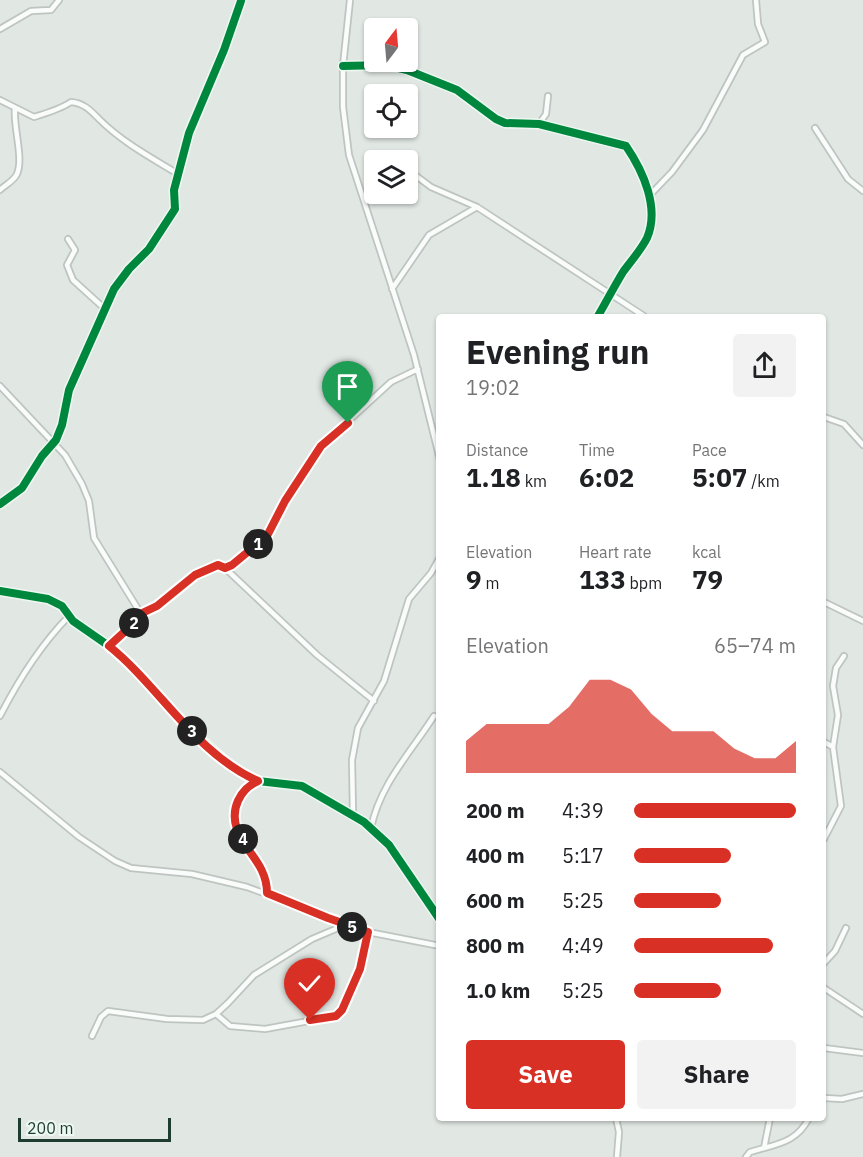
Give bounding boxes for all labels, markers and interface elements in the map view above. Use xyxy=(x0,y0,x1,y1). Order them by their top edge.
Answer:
north arrow xyxy=(364,18,418,72)
map controls xyxy=(364,18,418,204)
button: locate xyxy=(364,84,418,138)
button: layers xyxy=(364,150,418,204)
text: Evening run xyxy=(466,330,650,373)
button: share xyxy=(733,334,796,397)
pin xyxy=(322,361,373,423)
icon: arrive xyxy=(331,370,364,403)
text: 19:02 xyxy=(466,374,520,401)
text: Distance xyxy=(466,440,528,460)
text: Time xyxy=(579,440,615,460)
text: Pace xyxy=(692,440,727,460)
text: 1.18 xyxy=(466,460,521,494)
text: 6:02 xyxy=(579,460,634,494)
text: 5:07 xyxy=(692,460,747,494)
text: km xyxy=(521,471,547,491)
text: /km xyxy=(747,471,780,491)
pin: 1 xyxy=(243,529,273,559)
text: 1 xyxy=(253,534,263,554)
text: Elevation xyxy=(466,542,532,562)
text: Heart rate xyxy=(579,542,652,562)
text: kcal xyxy=(692,542,721,562)
text: 9 xyxy=(466,562,482,596)
text: 133 xyxy=(579,562,626,596)
text: 79 xyxy=(692,562,723,596)
text: m xyxy=(482,573,499,593)
text: bpm xyxy=(626,573,662,593)
pin: 2 xyxy=(119,608,149,638)
text: 2 xyxy=(129,613,139,633)
text: Elevation xyxy=(466,632,549,659)
text: 65–74 m xyxy=(714,632,796,659)
pin: 3 xyxy=(177,716,207,746)
text: 3 xyxy=(187,721,197,741)
text: 200 m xyxy=(466,797,525,824)
text: 4:39 xyxy=(562,797,604,824)
pin: 4 xyxy=(228,824,258,854)
text: 4 xyxy=(238,829,248,849)
text: 400 m xyxy=(466,842,525,869)
text: 5:17 xyxy=(562,842,604,869)
text: 600 m xyxy=(466,887,525,914)
text: 5:25 xyxy=(562,887,604,914)
pin: 5 xyxy=(337,912,367,942)
text: 5 xyxy=(347,917,357,937)
text: 800 m xyxy=(466,932,525,959)
text: 4:49 xyxy=(562,932,604,959)
pin xyxy=(284,958,335,1020)
icon: check xyxy=(293,967,326,1000)
text: 1.0 km xyxy=(466,977,530,1004)
text: 5:25 xyxy=(562,977,604,1004)
button: Save xyxy=(466,1040,625,1109)
button: Share xyxy=(637,1040,796,1109)
scale bar xyxy=(18,1115,171,1142)
text: 200 m xyxy=(27,1118,74,1138)

